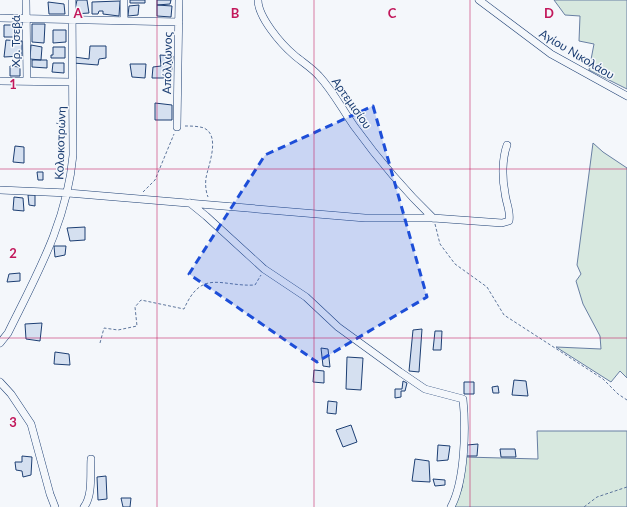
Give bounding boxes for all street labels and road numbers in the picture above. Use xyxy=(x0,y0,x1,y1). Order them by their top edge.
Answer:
street label: Χρ. Τσεβά xyxy=(8,14,23,67)
street label: Αγίου Νικολάου xyxy=(537,26,617,82)
street label: Απόλλωνος xyxy=(159,31,175,94)
street label: Αρτεμισίου xyxy=(329,74,375,132)
street label: Κολοκοτρώνη xyxy=(51,106,69,180)

